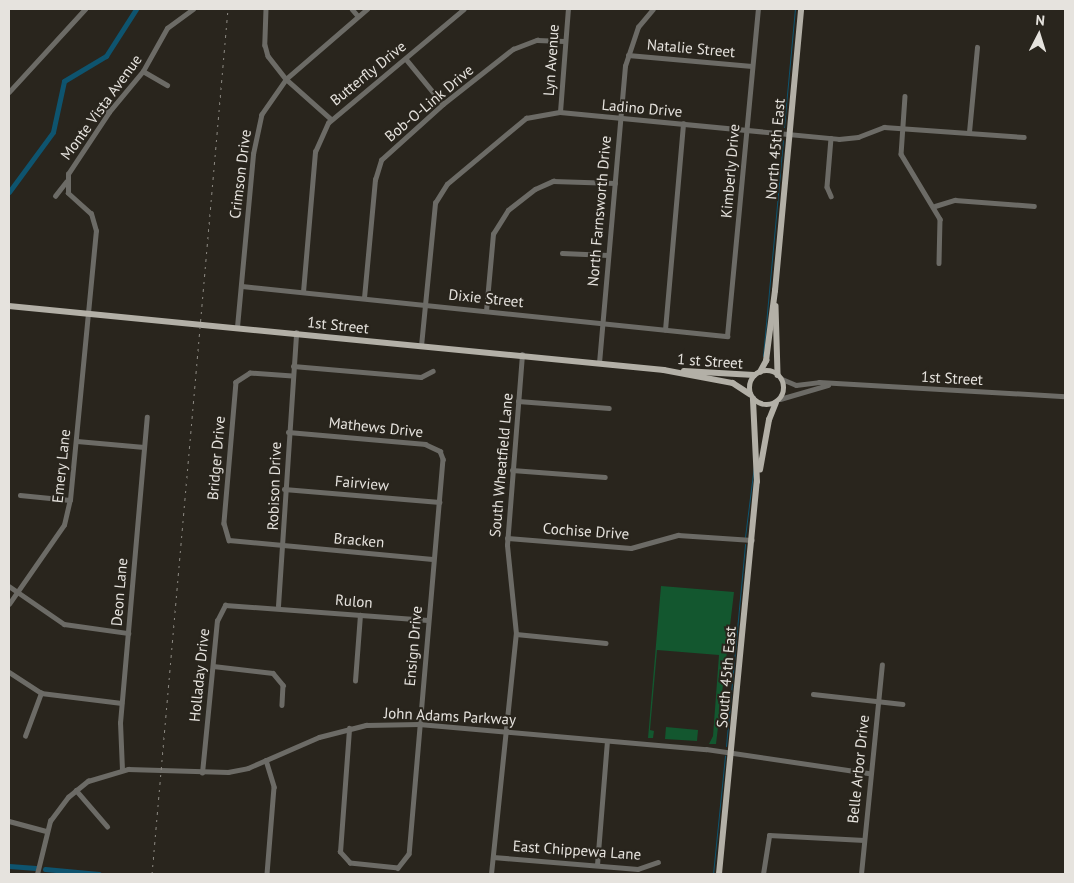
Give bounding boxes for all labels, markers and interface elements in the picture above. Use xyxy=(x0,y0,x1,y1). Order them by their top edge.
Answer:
north arrow xyxy=(1014,10,1064,60)
text: N xyxy=(1035,11,1046,29)
street label: Lyn Avenue xyxy=(539,23,563,97)
street label: Natalie Street xyxy=(646,35,736,61)
street label: Butterfly Drive xyxy=(326,37,410,109)
street label: Monte Vista Avenue xyxy=(56,50,146,164)
street label: Bob-O-Link Drive xyxy=(381,61,477,145)
street label: Ladino Drive xyxy=(601,96,683,120)
street label: North 45th East xyxy=(762,98,788,200)
street label: Kimberly Drive xyxy=(717,123,743,219)
street label: Crimson Drive xyxy=(226,128,254,220)
street label: North Farnsworth Drive xyxy=(583,135,615,287)
street label: Dixie Street xyxy=(448,285,524,311)
street label: 1st Street xyxy=(306,313,370,337)
street label: 1 st Street xyxy=(677,350,743,372)
street label: 1st Street xyxy=(921,367,983,389)
street label: South Wheatfield Lane xyxy=(486,392,516,538)
street label: Mathews Drive xyxy=(328,413,424,441)
street label: Bridger Drive xyxy=(203,415,229,501)
street label: Emery Lane xyxy=(48,428,74,504)
street label: Robison Drive xyxy=(263,441,285,531)
street label: Fairview xyxy=(334,472,390,494)
street label: Cochise Drive xyxy=(542,519,630,543)
street label: Bracken xyxy=(333,529,385,551)
street label: Deon Lane xyxy=(107,557,131,627)
street label: Rulon xyxy=(335,590,373,612)
street label: Ensign Drive xyxy=(401,605,425,687)
street label: South 45th East xyxy=(713,625,739,729)
street label: Holladay Drive xyxy=(185,627,213,723)
street label: John Adams Parkway xyxy=(383,704,517,728)
street label: Belle Arbor Drive xyxy=(843,714,873,824)
street label: East Chippewa Lane xyxy=(512,837,642,863)

